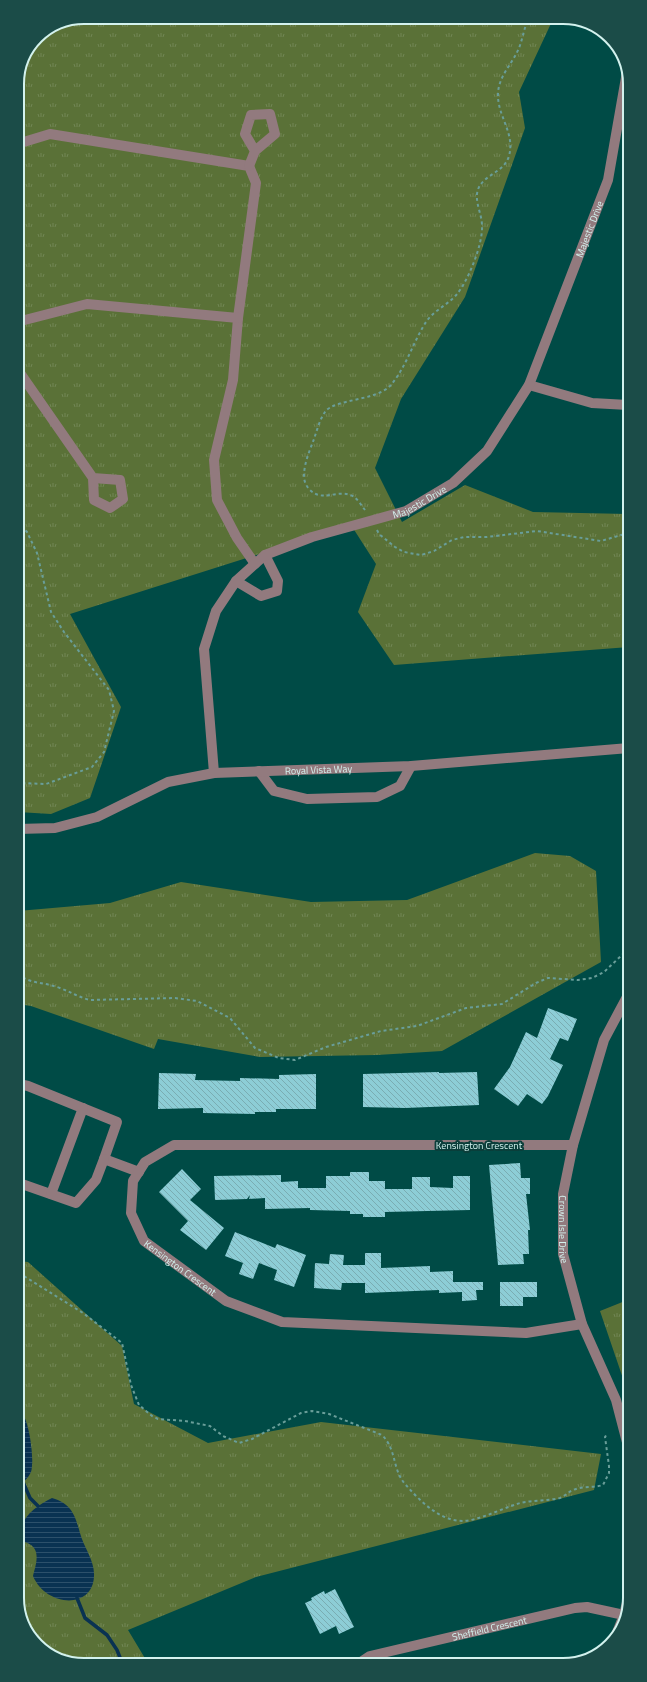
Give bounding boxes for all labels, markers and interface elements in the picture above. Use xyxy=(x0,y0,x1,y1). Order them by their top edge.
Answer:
street label: Majestic Drive xyxy=(572,199,607,260)
street label: Majestic Drive xyxy=(391,482,449,522)
street label: Royal Vista Way xyxy=(284,761,353,778)
street label: Kensington Crescent xyxy=(436,1138,523,1153)
street label: Crown Isle Drive xyxy=(555,1195,572,1265)
street label: Kensington Crescent xyxy=(141,1236,220,1300)
street label: Sheffield Crescent xyxy=(451,1612,529,1645)

